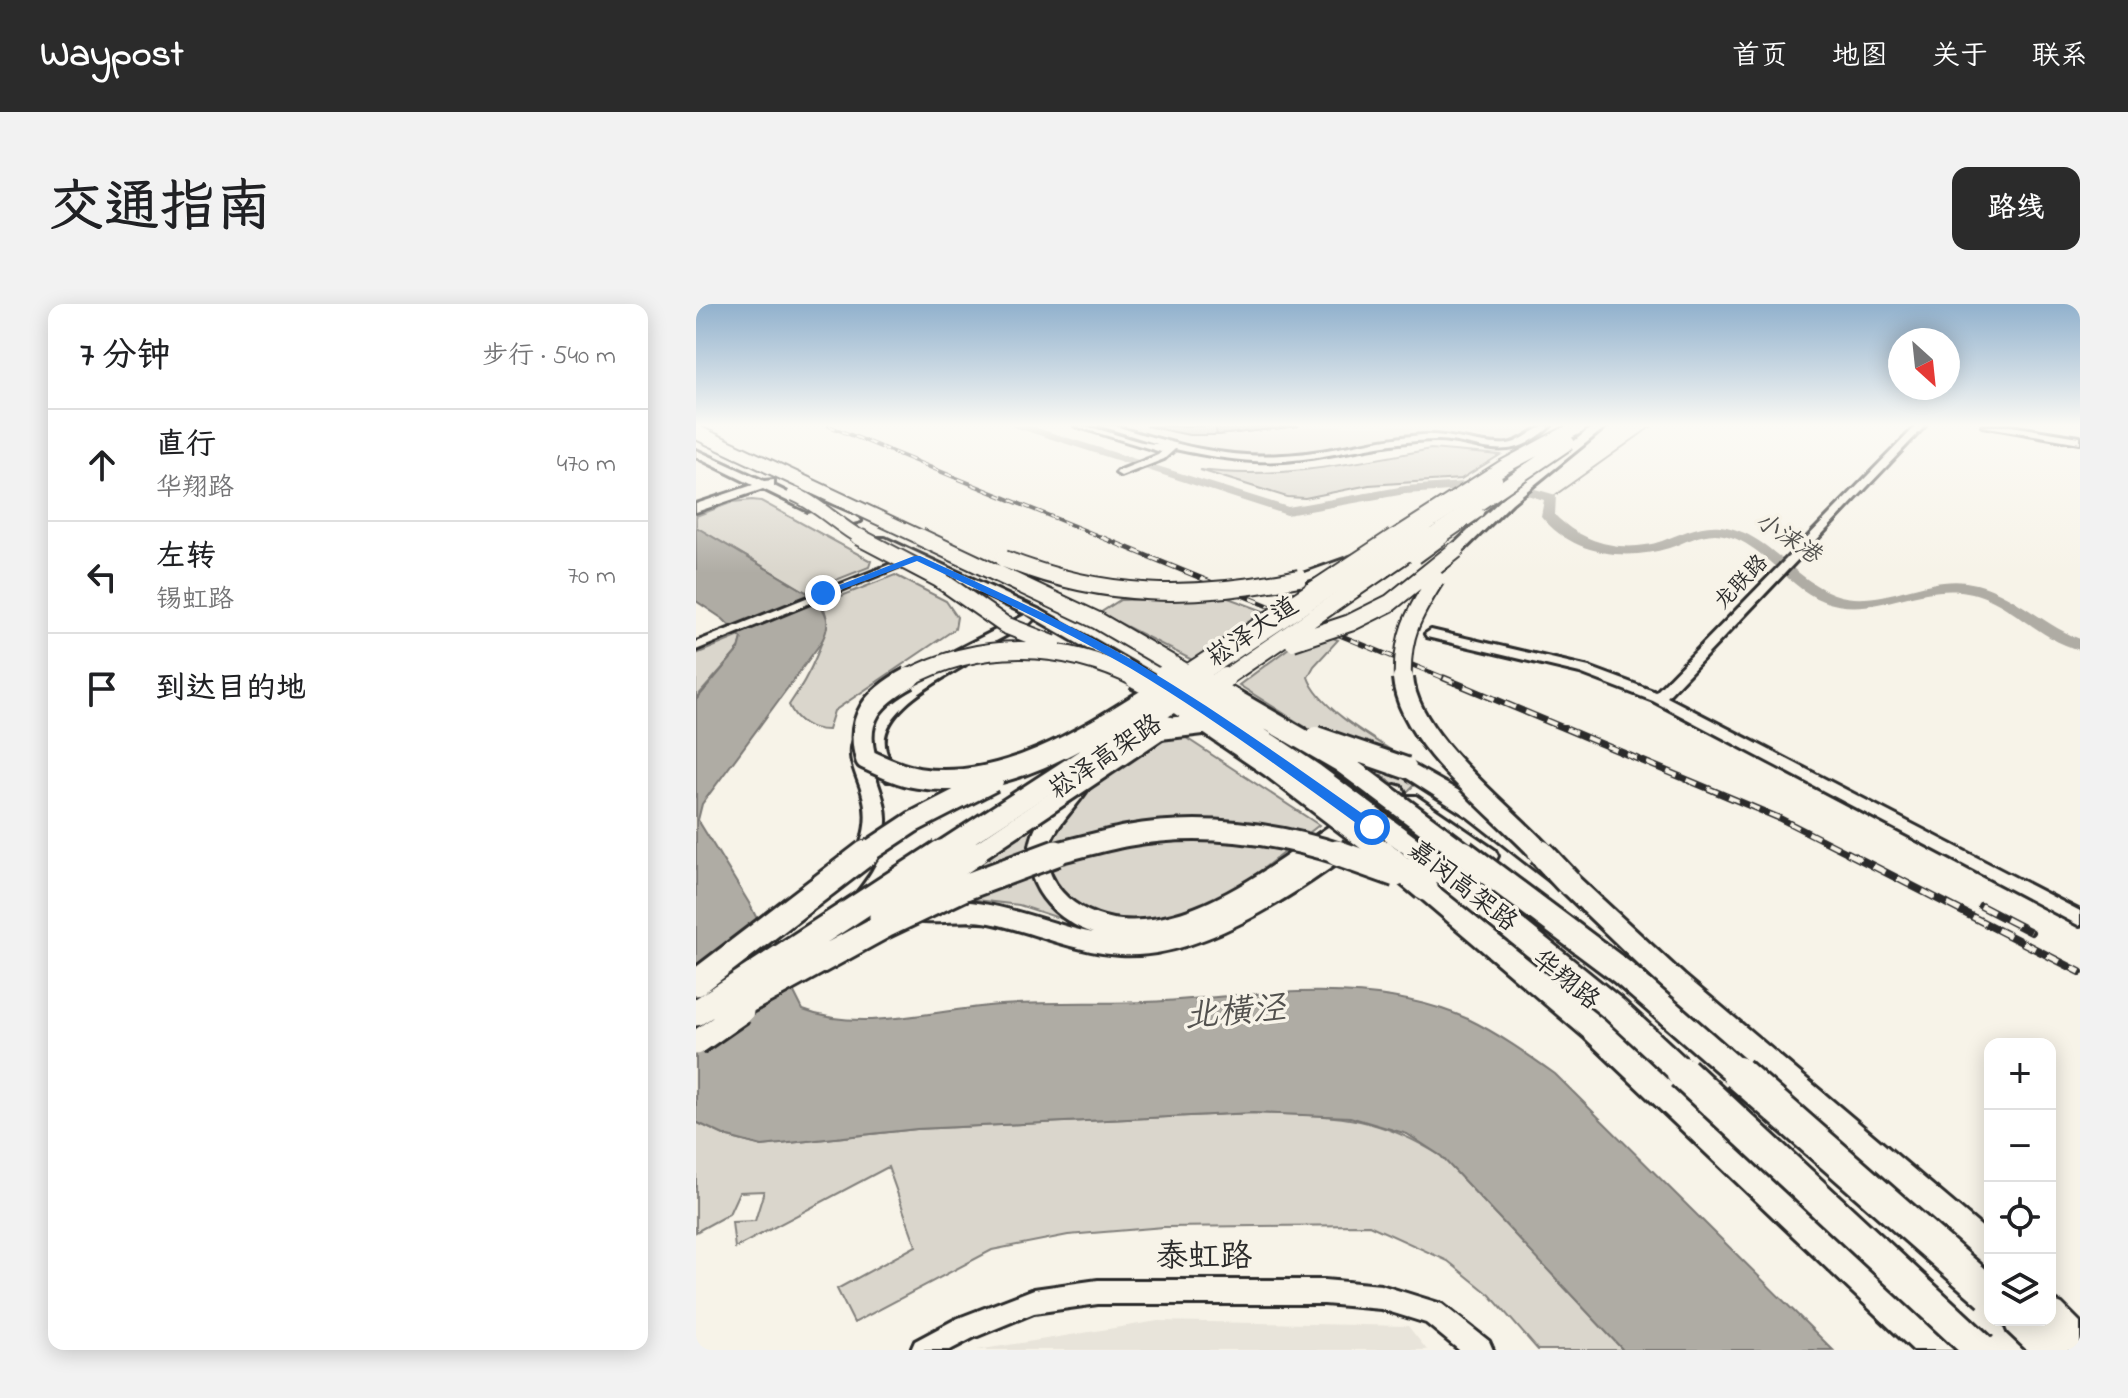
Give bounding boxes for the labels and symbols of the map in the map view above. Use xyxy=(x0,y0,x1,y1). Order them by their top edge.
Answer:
north arrow xyxy=(1888,328,1960,400)
water label: 小涞港 xyxy=(1747,505,1828,574)
street label: 龙联路 xyxy=(1708,548,1776,618)
route end xyxy=(805,575,841,611)
street label: 崧泽大道 xyxy=(1199,588,1307,678)
street label: 崧泽高架路 xyxy=(1041,706,1171,810)
route start xyxy=(1354,809,1390,845)
street label: 嘉闵高架路 xyxy=(1399,832,1525,942)
street label: 华翔路 xyxy=(1523,942,1607,1020)
water label: 北横泾 xyxy=(1182,985,1289,1043)
street label: 泰虹路 xyxy=(1156,1235,1252,1282)

